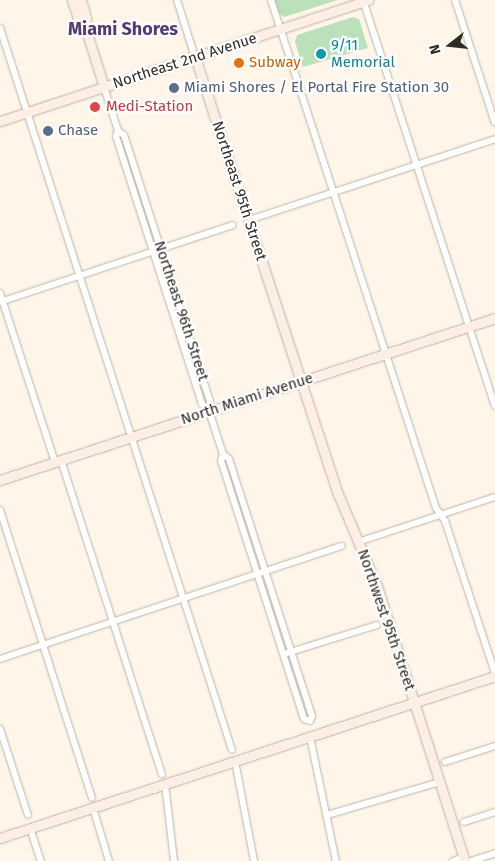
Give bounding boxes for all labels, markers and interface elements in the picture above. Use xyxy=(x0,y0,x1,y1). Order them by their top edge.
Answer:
district label: Miami Shores xyxy=(68,18,178,40)
north arrow xyxy=(425,20,475,70)
street label: Northeast 2nd Avenue xyxy=(111,29,259,93)
place label: 9/11 Memorial xyxy=(331,36,395,71)
text: N xyxy=(426,42,445,56)
marker: 9/11 Memorial xyxy=(315,48,327,60)
place label: Subway xyxy=(249,54,301,72)
marker: Subway xyxy=(233,57,245,69)
place label: Miami Shores / El Portal Fire Station 30 xyxy=(184,79,449,97)
marker: Miami Shores / El Portal Fire Station 30 xyxy=(168,82,180,94)
place label: Medi-Station xyxy=(106,98,193,116)
marker: Medi-Station xyxy=(88,100,102,114)
street label: Northeast 95th Street xyxy=(208,119,270,263)
place label: Chase xyxy=(58,122,98,140)
marker: Chase xyxy=(42,125,54,137)
street label: Northeast 96th Street xyxy=(150,239,212,383)
street label: North Miami Avenue xyxy=(179,369,315,429)
street label: Northwest 95th Street xyxy=(353,547,419,693)

